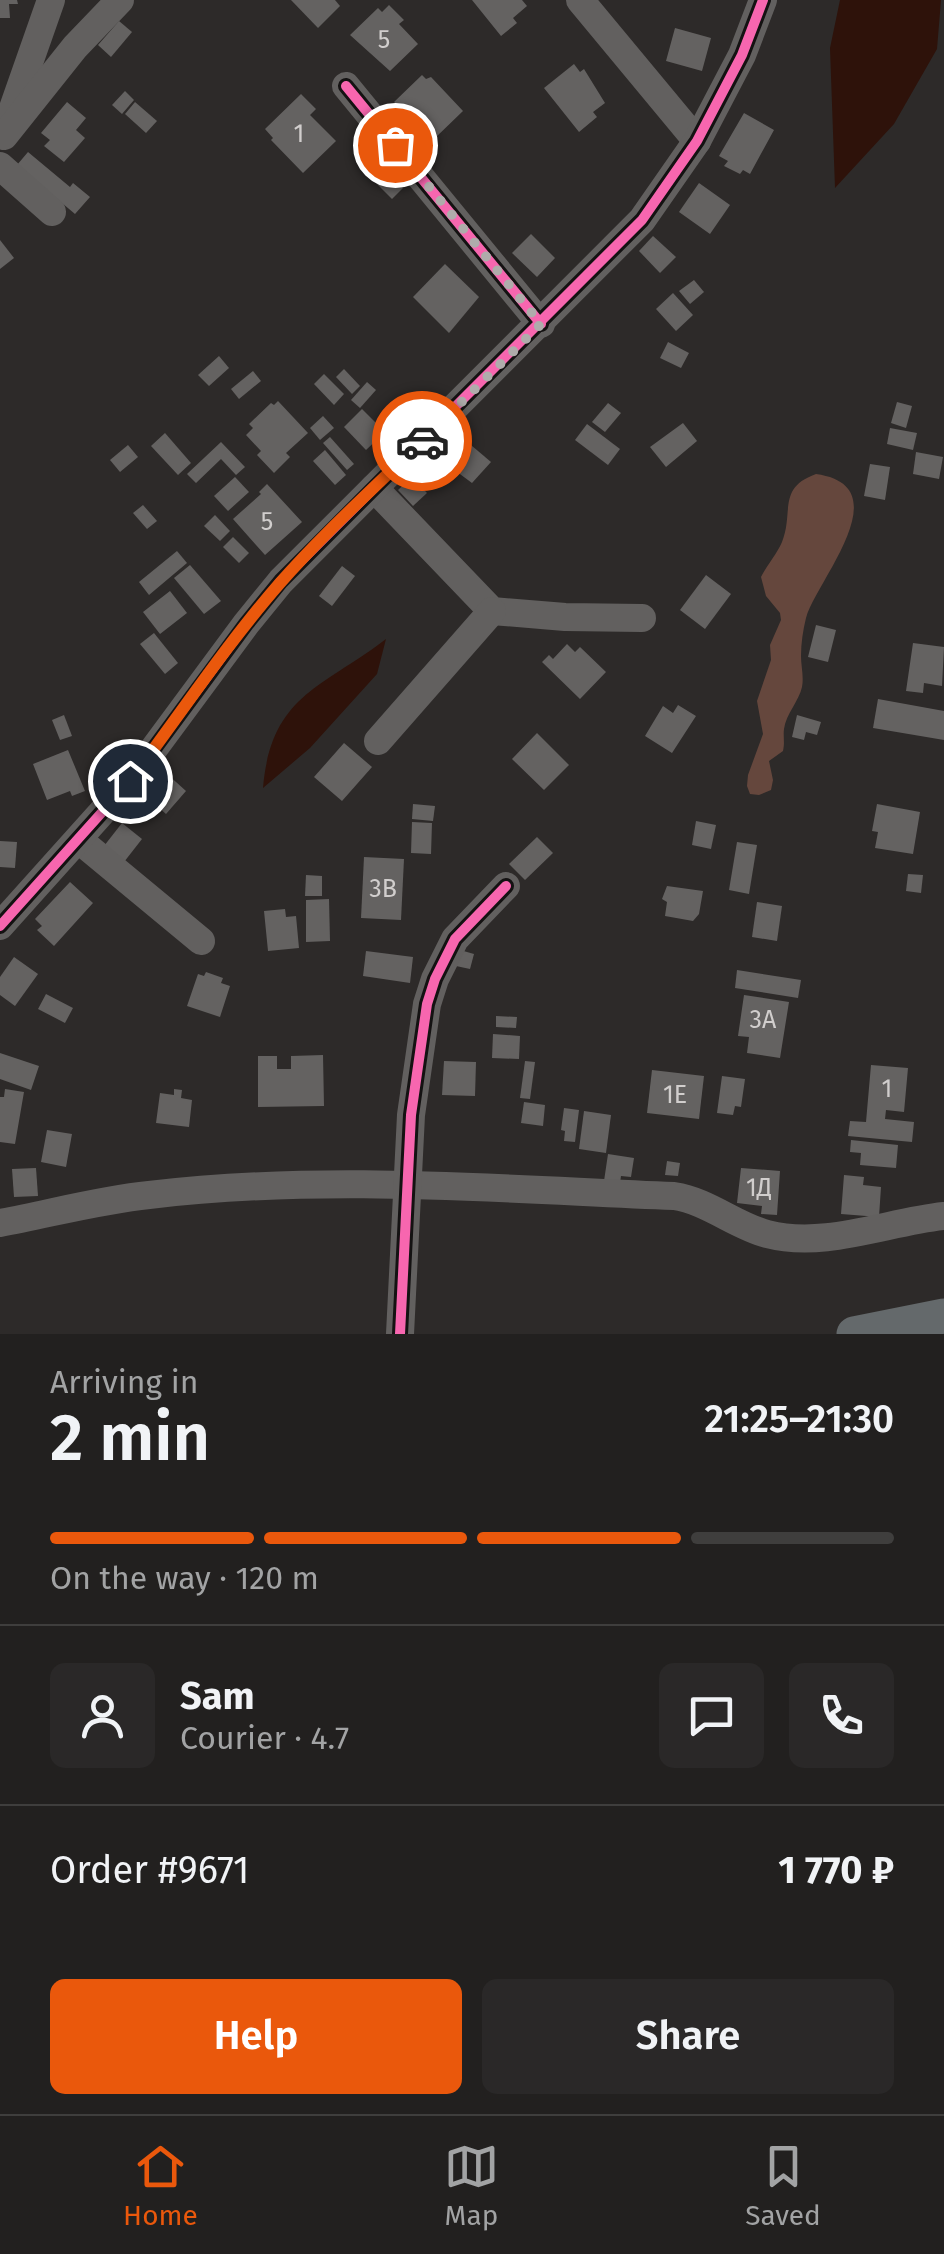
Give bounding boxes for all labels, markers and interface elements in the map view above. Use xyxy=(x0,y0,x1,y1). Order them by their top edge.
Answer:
house number: 5 xyxy=(378,25,390,55)
pin xyxy=(353,103,438,188)
icon: bag xyxy=(368,118,423,173)
house number: 1 xyxy=(294,119,304,149)
courier xyxy=(372,391,472,491)
icon: car xyxy=(395,414,450,469)
house number: 5 xyxy=(261,507,273,537)
pin xyxy=(88,739,173,824)
icon: home xyxy=(103,754,158,809)
house number: 3В xyxy=(369,874,397,904)
house number: 3А xyxy=(750,1005,777,1035)
house number: 1 xyxy=(882,1074,892,1104)
house number: 1Е xyxy=(663,1080,687,1110)
house number: 1Д xyxy=(746,1173,772,1203)
text: Arriving in xyxy=(50,1363,198,1401)
text: 21:25–21:30 xyxy=(705,1396,894,1442)
text: 2 min xyxy=(50,1399,210,1477)
text: On the way · 120 m xyxy=(50,1559,319,1597)
button: person xyxy=(50,1663,155,1768)
button: chat xyxy=(659,1663,764,1768)
button: phone xyxy=(789,1663,894,1768)
text: Sam xyxy=(180,1673,255,1719)
text: Courier · 4.7 xyxy=(180,1719,349,1757)
text: Order #9671 xyxy=(50,1847,250,1893)
text: 1 770 ₽ xyxy=(778,1847,894,1893)
button: Help xyxy=(50,1979,462,2094)
button: Share xyxy=(482,1979,894,2094)
tab: Home xyxy=(123,2139,198,2232)
tab: Map xyxy=(444,2139,499,2232)
tab: Saved xyxy=(745,2139,821,2232)

